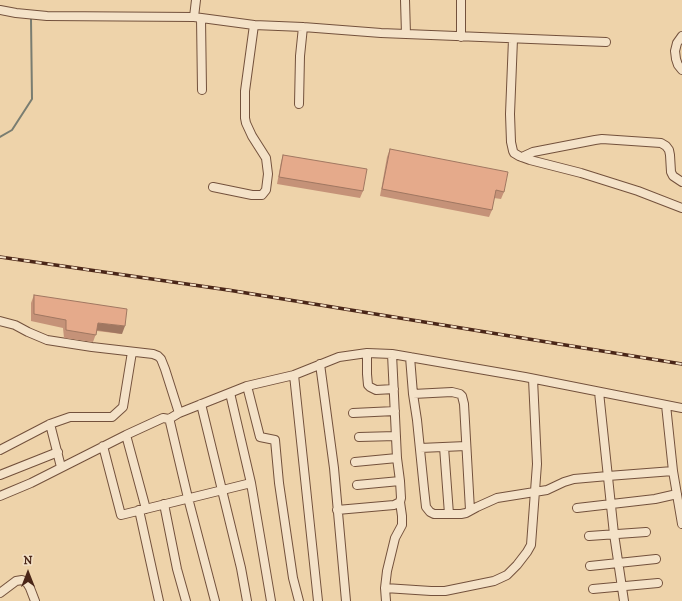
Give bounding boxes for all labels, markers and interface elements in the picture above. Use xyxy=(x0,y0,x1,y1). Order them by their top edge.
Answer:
north arrow xyxy=(8,553,48,593)
text: N xyxy=(23,554,33,568)

